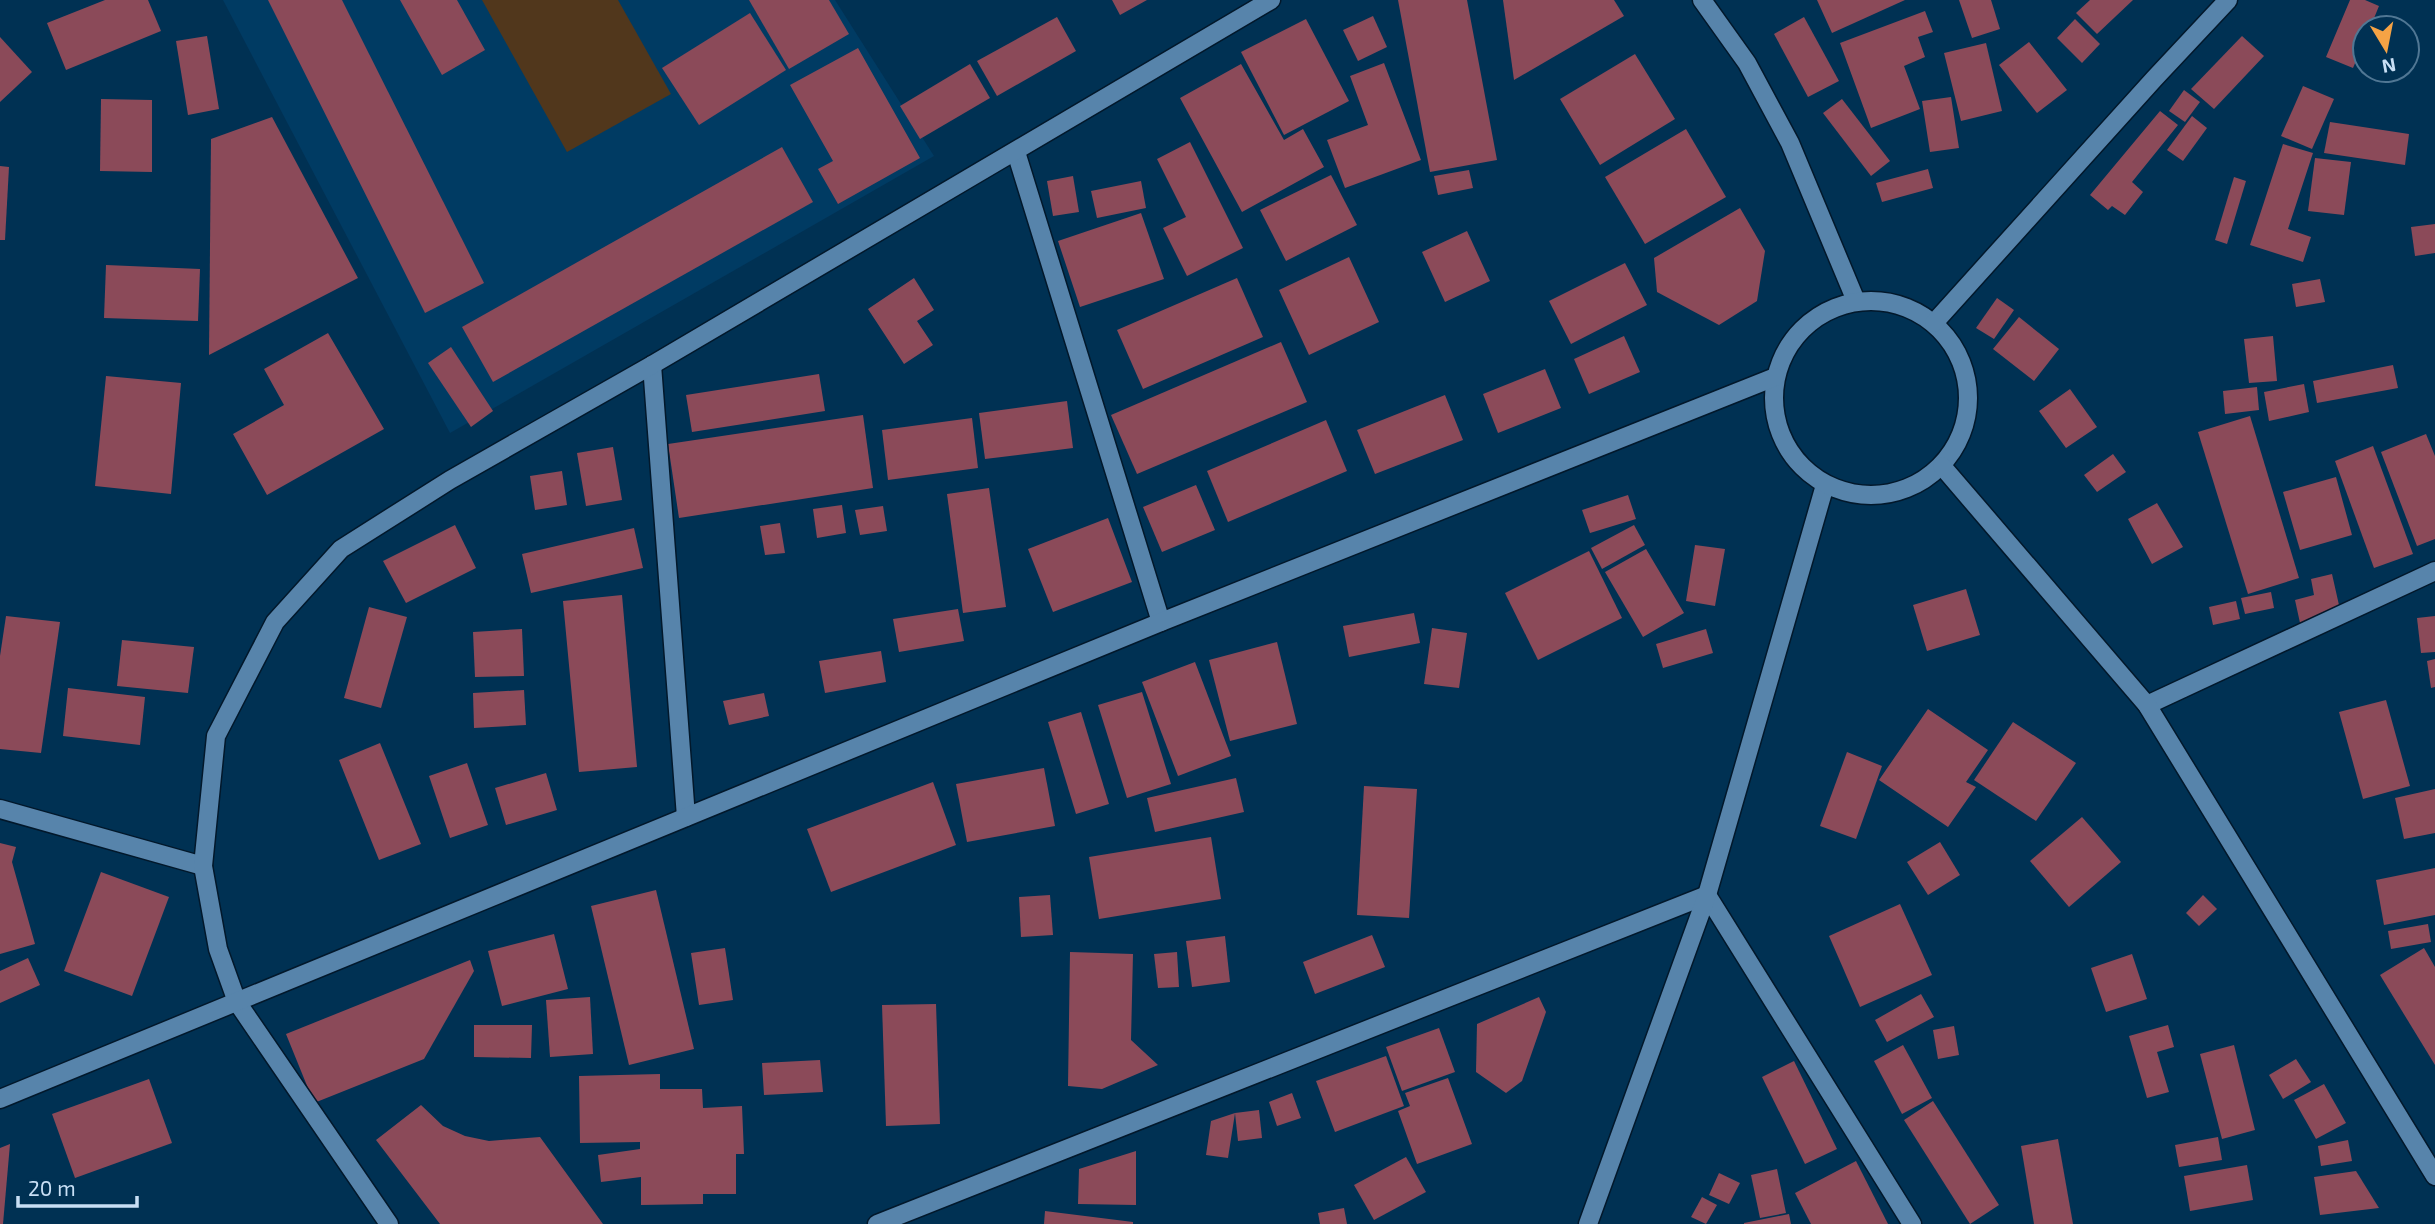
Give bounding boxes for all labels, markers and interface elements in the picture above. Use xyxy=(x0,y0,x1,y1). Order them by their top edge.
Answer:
north arrow xyxy=(2351,14,2421,84)
text: N xyxy=(2380,54,2398,79)
scale bar xyxy=(18,1164,136,1208)
text: 20 m xyxy=(28,1175,76,1200)

